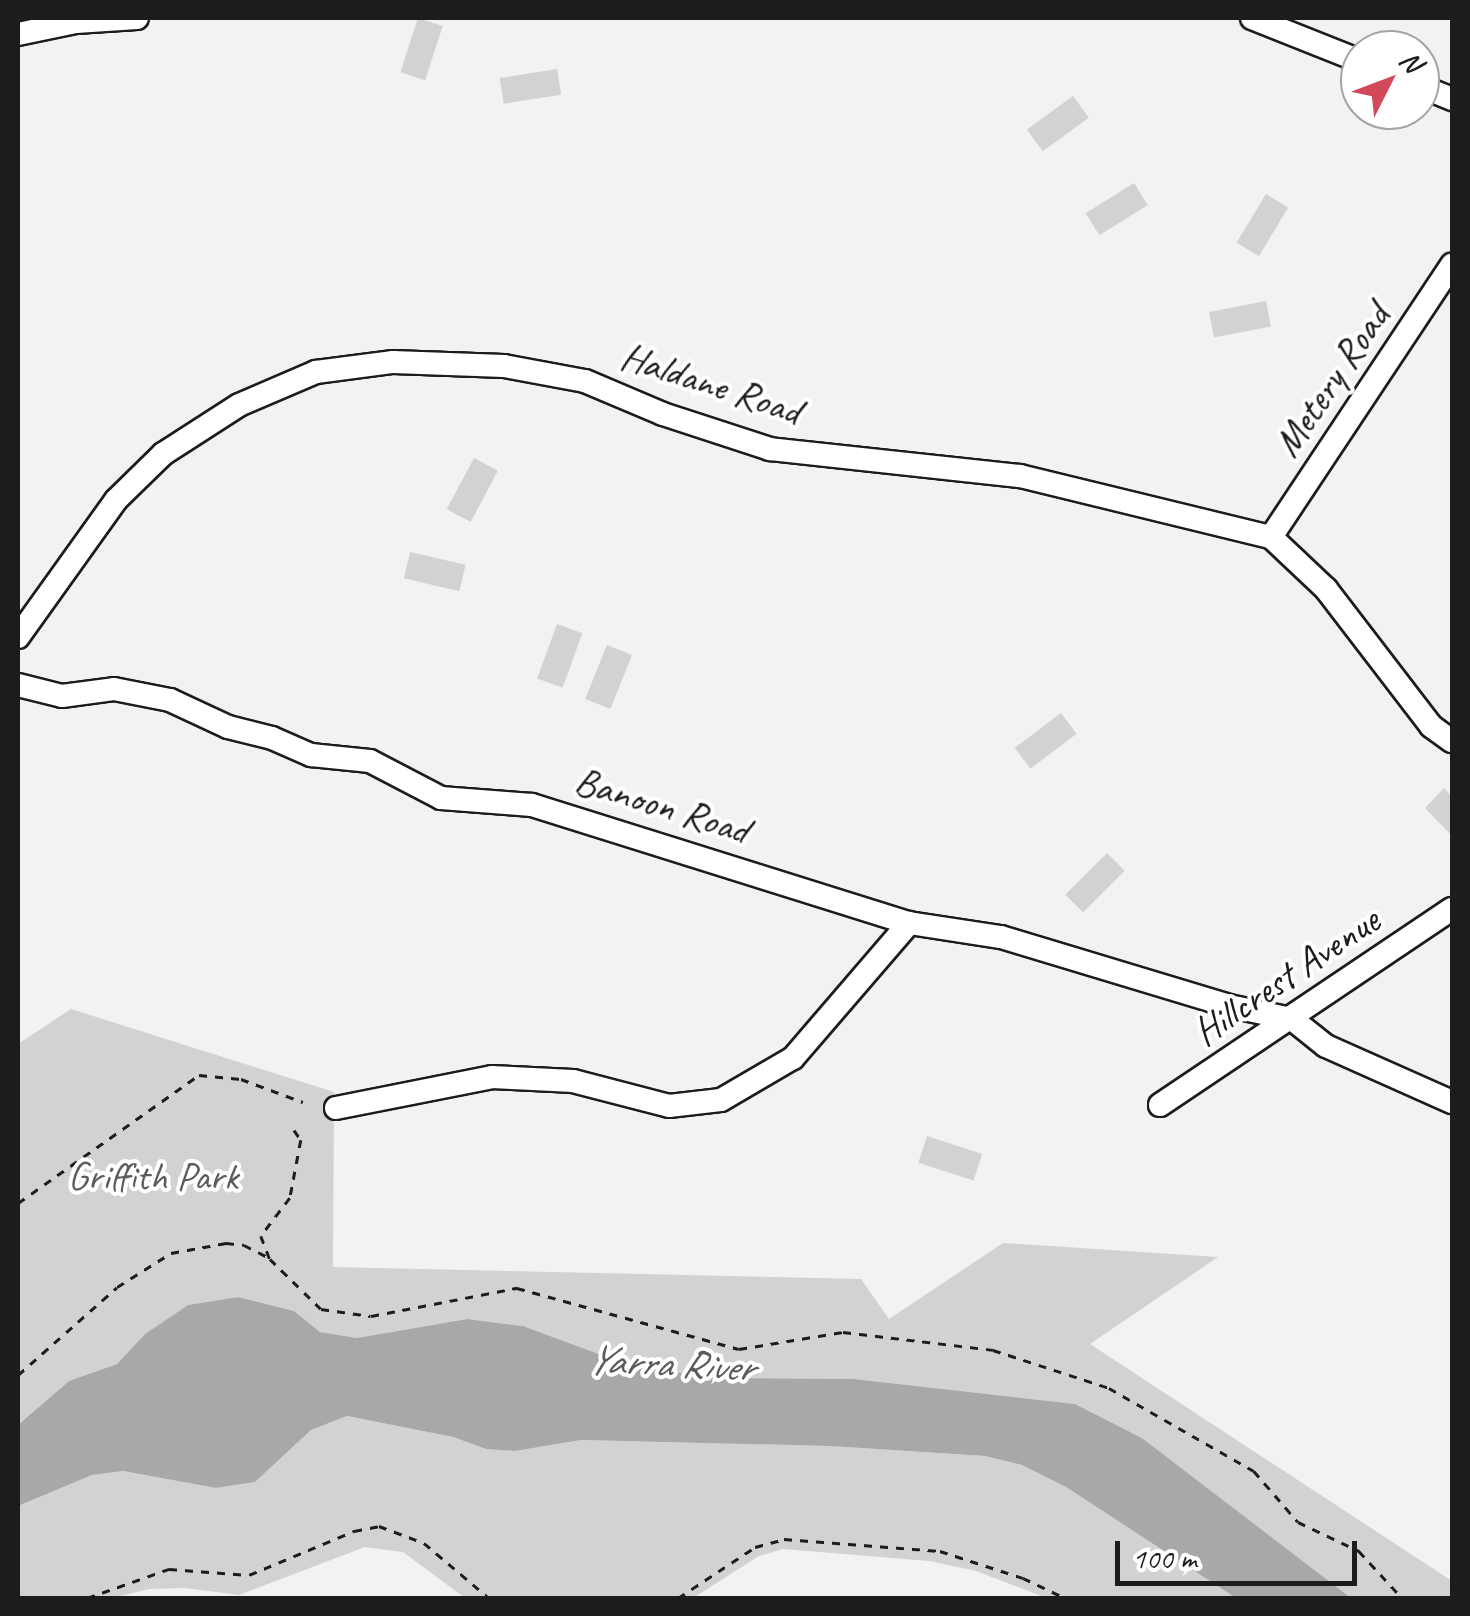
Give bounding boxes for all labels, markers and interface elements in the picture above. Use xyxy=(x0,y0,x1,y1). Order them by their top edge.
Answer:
north arrow xyxy=(1340,30,1440,130)
text: N xyxy=(1392,43,1430,79)
street label: Metery Road xyxy=(1263,295,1399,465)
street label: Haldane Road xyxy=(615,331,807,435)
street label: Banoon Road xyxy=(569,756,755,854)
street label: Hillcrest Avenue xyxy=(1184,896,1388,1056)
park label: Griffith Park xyxy=(67,1152,239,1200)
water label: Yarra River xyxy=(585,1334,755,1394)
scale bar xyxy=(1120,1521,1362,1583)
text: 100 m xyxy=(1132,1539,1197,1577)

